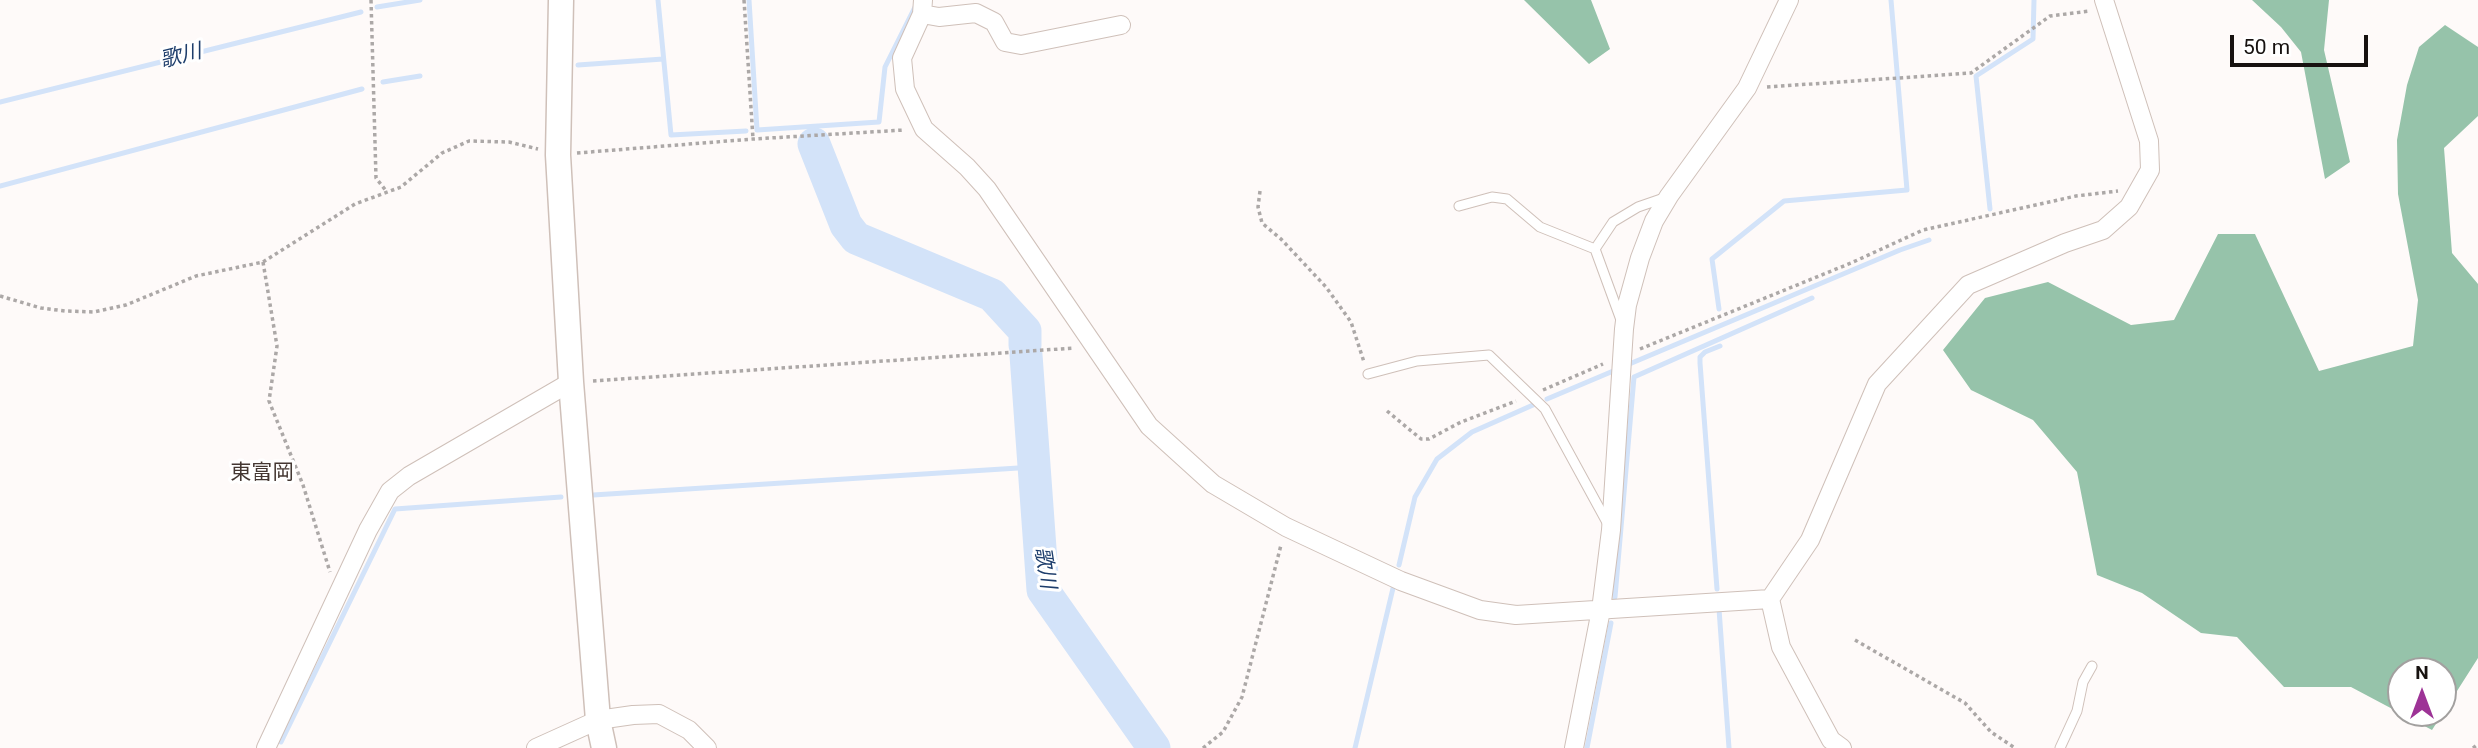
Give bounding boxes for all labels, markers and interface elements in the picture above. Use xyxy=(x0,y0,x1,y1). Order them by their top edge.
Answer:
scale bar xyxy=(2233,21,2371,65)
text: 50 m xyxy=(2243,35,2290,59)
water label: 歌川 xyxy=(158,40,204,74)
district label: 東富岡 xyxy=(231,461,293,487)
water label: 歌川 xyxy=(1028,545,1060,591)
north arrow xyxy=(2387,657,2457,727)
text: N xyxy=(2415,661,2429,684)

